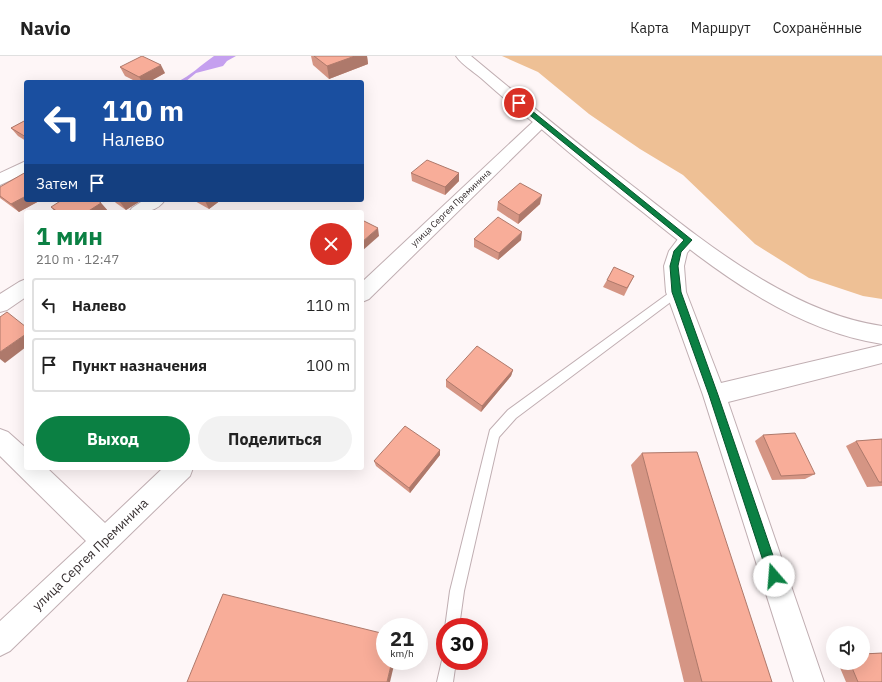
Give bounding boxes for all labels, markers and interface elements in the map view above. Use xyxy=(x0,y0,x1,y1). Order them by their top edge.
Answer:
text: Navio xyxy=(20,16,71,40)
text: Карта xyxy=(630,19,669,37)
text: Маршрут xyxy=(691,19,751,37)
text: Сохранённые xyxy=(773,19,862,37)
pin xyxy=(502,86,536,120)
text: 110 m xyxy=(102,92,184,129)
icon: arrive xyxy=(508,92,530,114)
icon: left xyxy=(36,96,88,148)
text: Налево xyxy=(102,128,165,151)
street label: улица Сергея Преминина xyxy=(408,166,493,249)
icon: arrive xyxy=(86,172,108,194)
text: Затем xyxy=(36,174,78,193)
text: 1 мин xyxy=(36,220,103,252)
button: close xyxy=(310,223,352,265)
text: 210 m · 12:47 xyxy=(36,251,119,268)
icon: left xyxy=(38,294,60,316)
text: Налево xyxy=(72,296,126,315)
text: 110 m xyxy=(306,296,350,315)
icon: arrive xyxy=(38,354,60,376)
text: Пункт назначения xyxy=(72,356,207,375)
text: 100 m xyxy=(306,356,350,375)
button: Выход xyxy=(36,416,190,462)
button: Поделиться xyxy=(198,416,352,462)
street label: улица Сергея Преминина xyxy=(29,494,152,614)
position arrow xyxy=(753,555,795,597)
speed limit sign: 30 xyxy=(436,618,488,670)
text: 21 xyxy=(390,625,414,652)
map controls xyxy=(826,626,870,670)
button: sound xyxy=(826,626,870,670)
text: km/h xyxy=(390,647,414,660)

